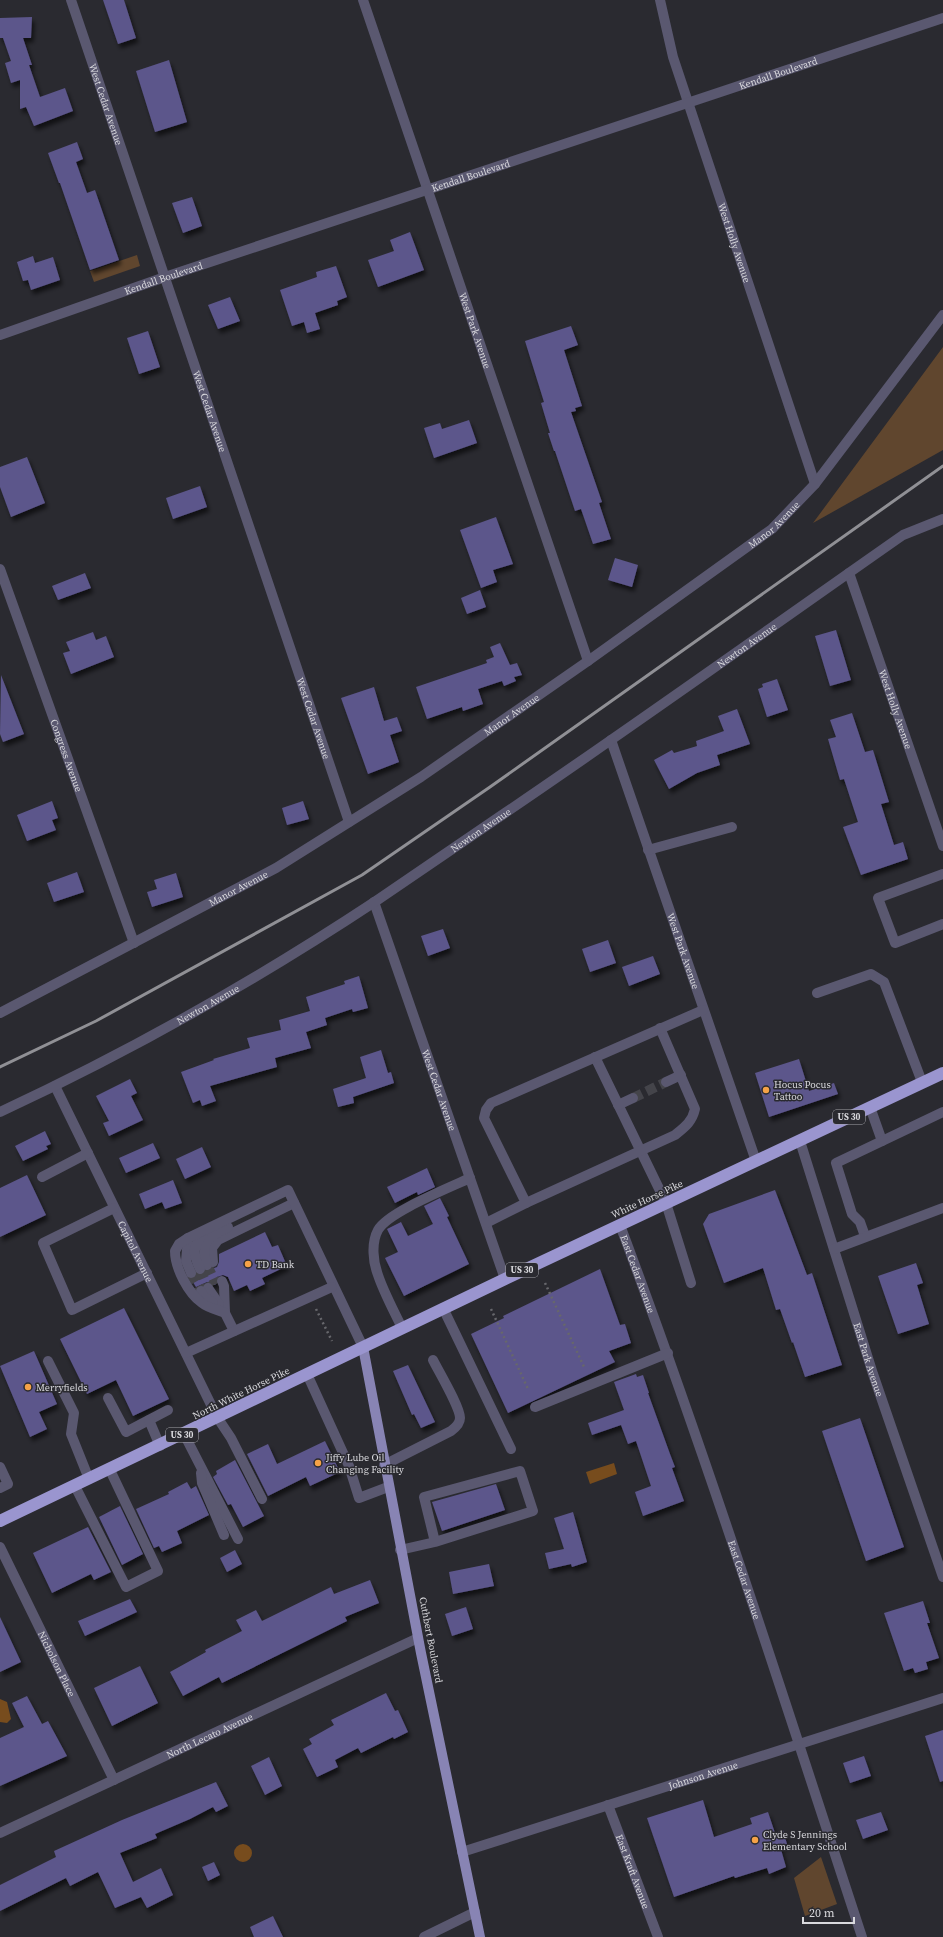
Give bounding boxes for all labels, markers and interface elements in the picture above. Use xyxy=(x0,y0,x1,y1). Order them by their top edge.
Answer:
street label: Kendall Boulevard xyxy=(737,54,819,92)
street label: West Cedar Avenue xyxy=(86,62,126,147)
street label: Kendall Boulevard xyxy=(430,156,512,194)
street label: West Holly Avenue xyxy=(715,201,754,284)
street label: Kendall Boulevard xyxy=(122,258,204,297)
street label: West Park Avenue xyxy=(456,291,494,370)
street label: West Cedar Avenue xyxy=(190,369,230,454)
street label: Manor Avenue xyxy=(745,498,802,551)
street label: Newton Avenue xyxy=(714,620,779,670)
street label: West Holly Avenue xyxy=(876,668,916,751)
street label: West Cedar Avenue xyxy=(294,675,334,761)
street label: Manor Avenue xyxy=(481,690,542,738)
street label: Congress Avenue xyxy=(48,717,86,793)
street label: Newton Avenue xyxy=(448,805,513,855)
street label: Manor Avenue xyxy=(206,867,270,909)
street label: West Park Avenue xyxy=(664,911,703,991)
street label: Newton Avenue xyxy=(174,981,241,1027)
street label: West Cedar Avenue xyxy=(419,1047,459,1132)
place label: Hocus Pocus Tattoo xyxy=(774,1078,831,1103)
marker: Hocus Pocus Tattoo xyxy=(761,1085,771,1095)
road number: US 30 xyxy=(833,1110,865,1124)
street label: White Horse Pike xyxy=(609,1177,685,1221)
street label: Capitol Avenue xyxy=(115,1218,156,1284)
street label: East Cedar Avenue xyxy=(618,1233,658,1315)
place label: TD Bank xyxy=(256,1258,295,1271)
marker: TD Bank xyxy=(243,1259,253,1269)
road number: US 30 xyxy=(506,1263,538,1277)
street label: East Park Avenue xyxy=(851,1321,887,1398)
street label: North White Horse Pike xyxy=(190,1364,292,1422)
place label: Merryfields xyxy=(36,1381,88,1394)
marker: Merryfields xyxy=(23,1382,33,1392)
road number: US 30 xyxy=(166,1428,198,1442)
place label: Jiffy Lube Oil Changing Facility xyxy=(325,1451,405,1476)
marker: Jiffy Lube Oil Changing Facility xyxy=(313,1458,323,1468)
street label: East Cedar Avenue xyxy=(725,1538,764,1621)
street label: Cuthbert Boulevard xyxy=(416,1596,446,1684)
street label: Nicholson Place xyxy=(36,1629,79,1699)
street label: North Lecato Avenue xyxy=(164,1710,255,1761)
street label: Johnson Avenue xyxy=(666,1758,739,1792)
place label: Clyde S Jennings Elementary School xyxy=(763,1828,847,1853)
street label: East Kraft Avenue xyxy=(613,1832,653,1910)
marker: Clyde S Jennings Elementary School xyxy=(750,1835,760,1845)
scale bar xyxy=(803,1899,854,1925)
text: 20 m xyxy=(809,1905,835,1921)

